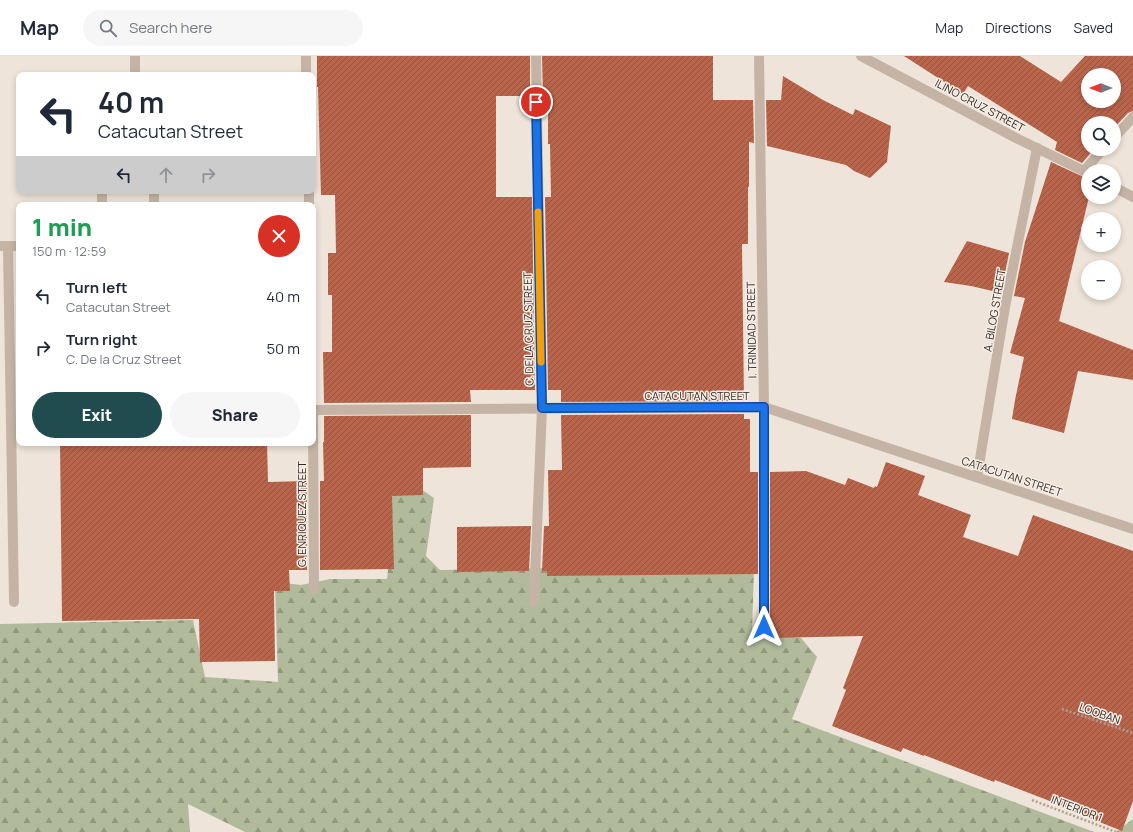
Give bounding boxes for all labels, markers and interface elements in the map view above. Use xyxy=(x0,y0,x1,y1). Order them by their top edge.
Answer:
search box xyxy=(83,10,363,46)
text: Map xyxy=(20,15,59,41)
icon: search xyxy=(97,17,119,39)
text: Search here xyxy=(129,17,212,38)
text: Map xyxy=(935,18,963,37)
text: Directions xyxy=(985,18,1052,37)
text: Saved xyxy=(1074,18,1113,37)
north arrow xyxy=(1081,68,1121,108)
map controls xyxy=(1081,68,1121,300)
street label: ILINO CRUZ STREET xyxy=(933,75,1028,135)
text: 40 m xyxy=(98,83,164,121)
pin xyxy=(519,85,553,119)
icon: left xyxy=(32,88,84,140)
icon: arrive xyxy=(525,91,547,113)
button: search xyxy=(1081,116,1121,156)
text: Catacutan Street xyxy=(98,119,243,143)
icon: left xyxy=(113,164,135,186)
icon: ahead xyxy=(155,164,177,186)
icon: right xyxy=(197,164,219,186)
button: layers xyxy=(1081,164,1121,204)
text: 1 min xyxy=(32,210,92,243)
button: + xyxy=(1081,212,1121,252)
button: close xyxy=(258,215,300,257)
text: 150 m · 12:59 xyxy=(32,242,106,260)
button: − xyxy=(1081,260,1121,300)
street label: A. BILOG STREET xyxy=(979,267,1009,353)
street label: C. DE LA CRUZ STREET xyxy=(520,272,536,386)
text: Turn left xyxy=(66,277,128,298)
street label: I. TRINIDAD STREET xyxy=(743,281,759,379)
icon: left xyxy=(32,285,54,307)
text: 40 m xyxy=(266,286,300,307)
text: Catacutan Street xyxy=(66,298,171,316)
text: Turn right xyxy=(66,329,137,350)
icon: right xyxy=(32,337,54,359)
text: 50 m xyxy=(266,338,300,359)
text: C. De la Cruz Street xyxy=(66,350,182,368)
street label: CATACUTAN STREET xyxy=(644,388,750,403)
button: Exit xyxy=(32,392,162,438)
button: Share xyxy=(170,392,300,438)
street label: CATACUTAN STREET xyxy=(960,453,1065,499)
street label: G. ENRIQUEZ STREET xyxy=(294,461,309,567)
position arrow xyxy=(743,606,785,648)
street label: LOOBAN xyxy=(1077,699,1123,727)
street label: INTERIOR 1 xyxy=(1049,791,1105,825)

